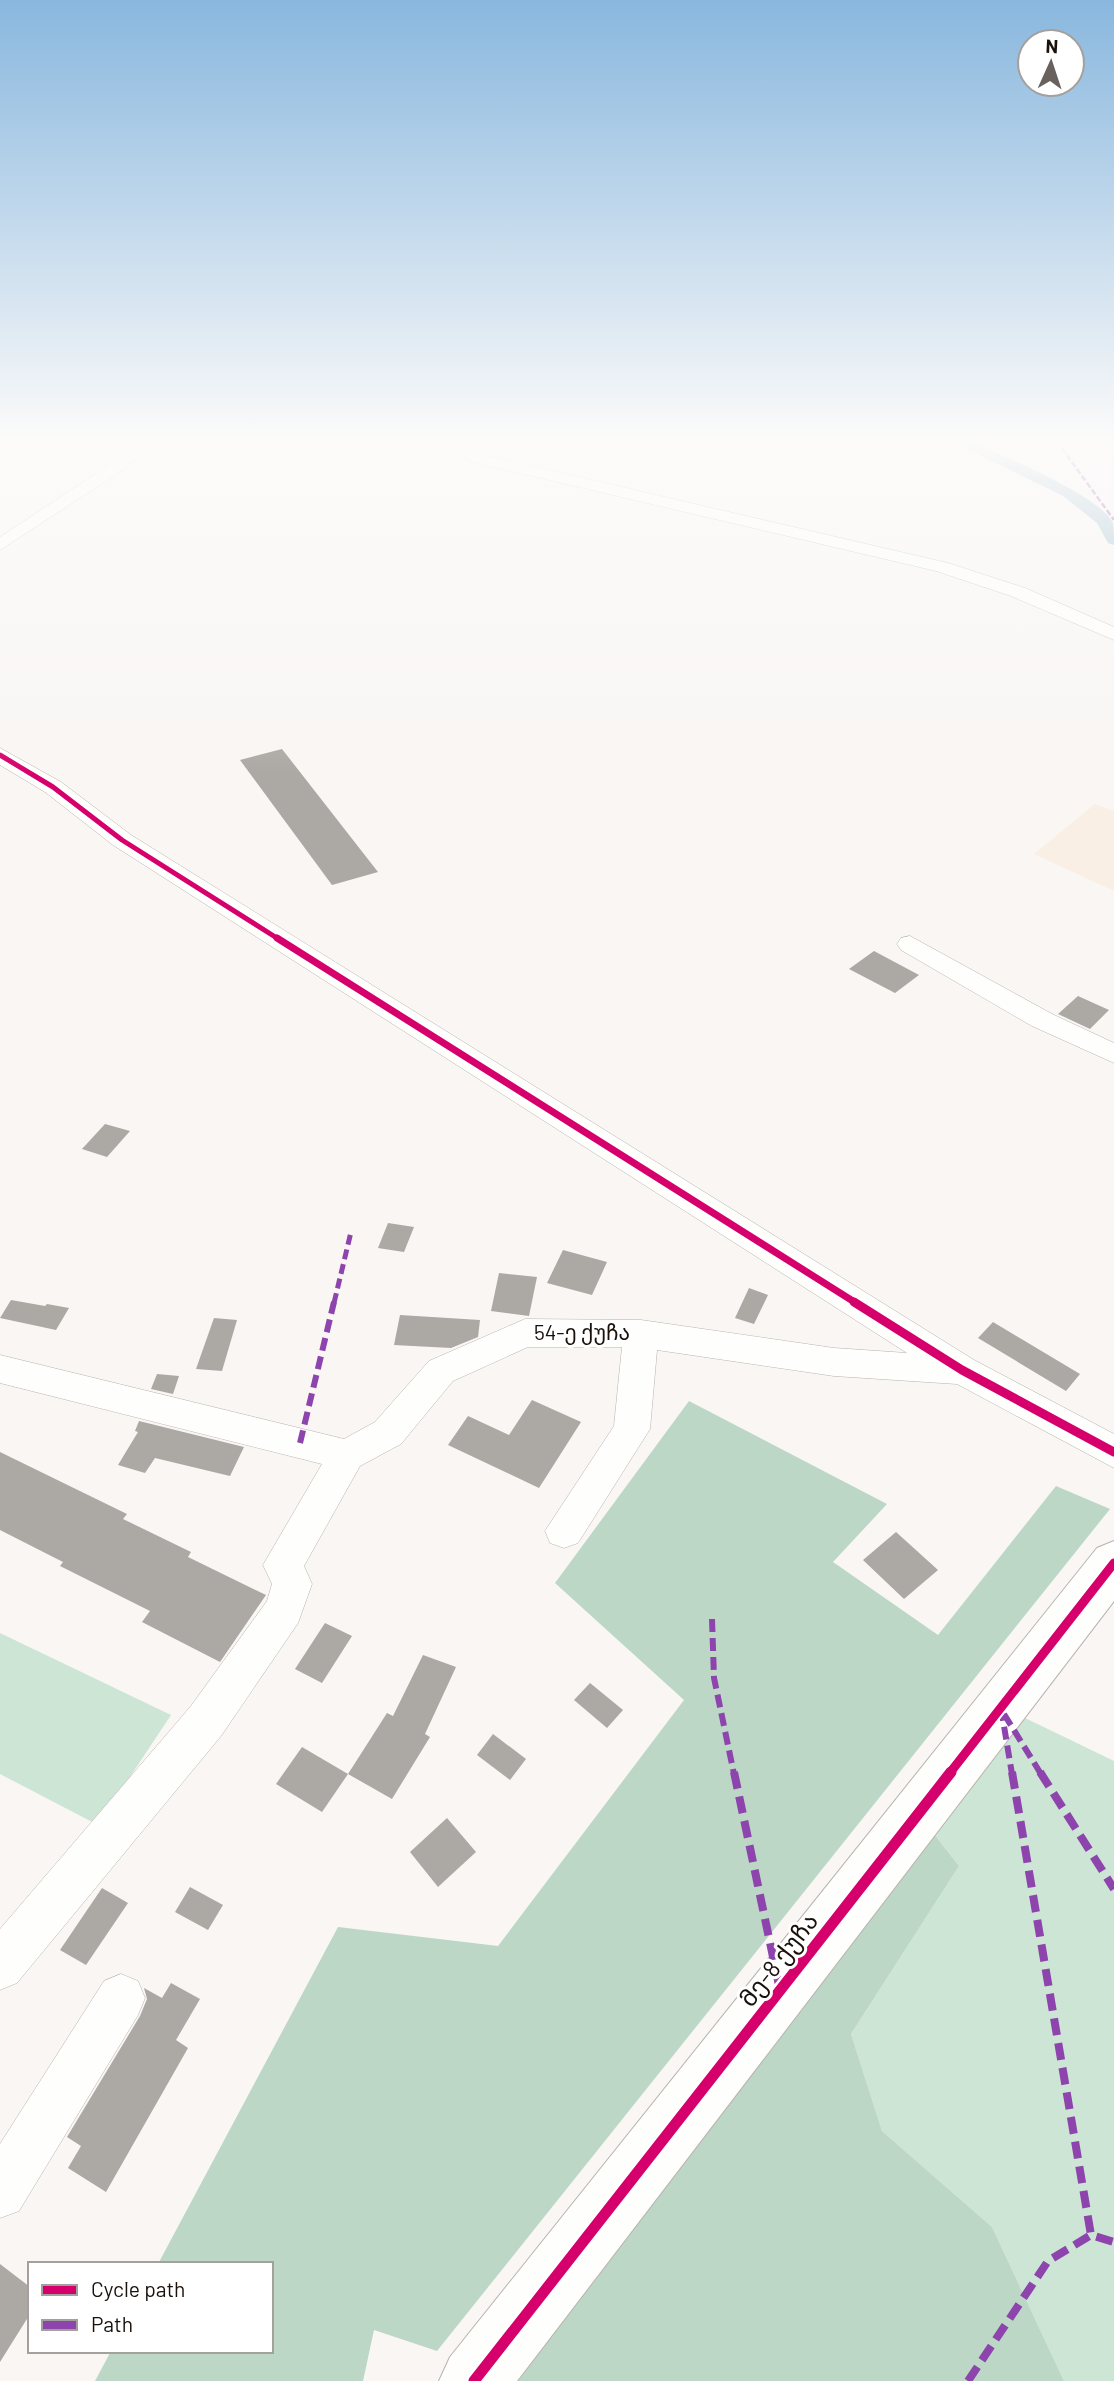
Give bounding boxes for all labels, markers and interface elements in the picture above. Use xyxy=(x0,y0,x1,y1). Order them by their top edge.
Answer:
north arrow xyxy=(1016,28,1086,98)
text: N xyxy=(1045,34,1059,57)
street label: 54-ე ქუჩა xyxy=(534,1319,630,1345)
street label: მე-8 ქუჩა xyxy=(732,1906,824,2012)
legend xyxy=(28,2262,273,2353)
text: Cycle path xyxy=(91,2276,185,2301)
text: Path xyxy=(91,2311,133,2336)

